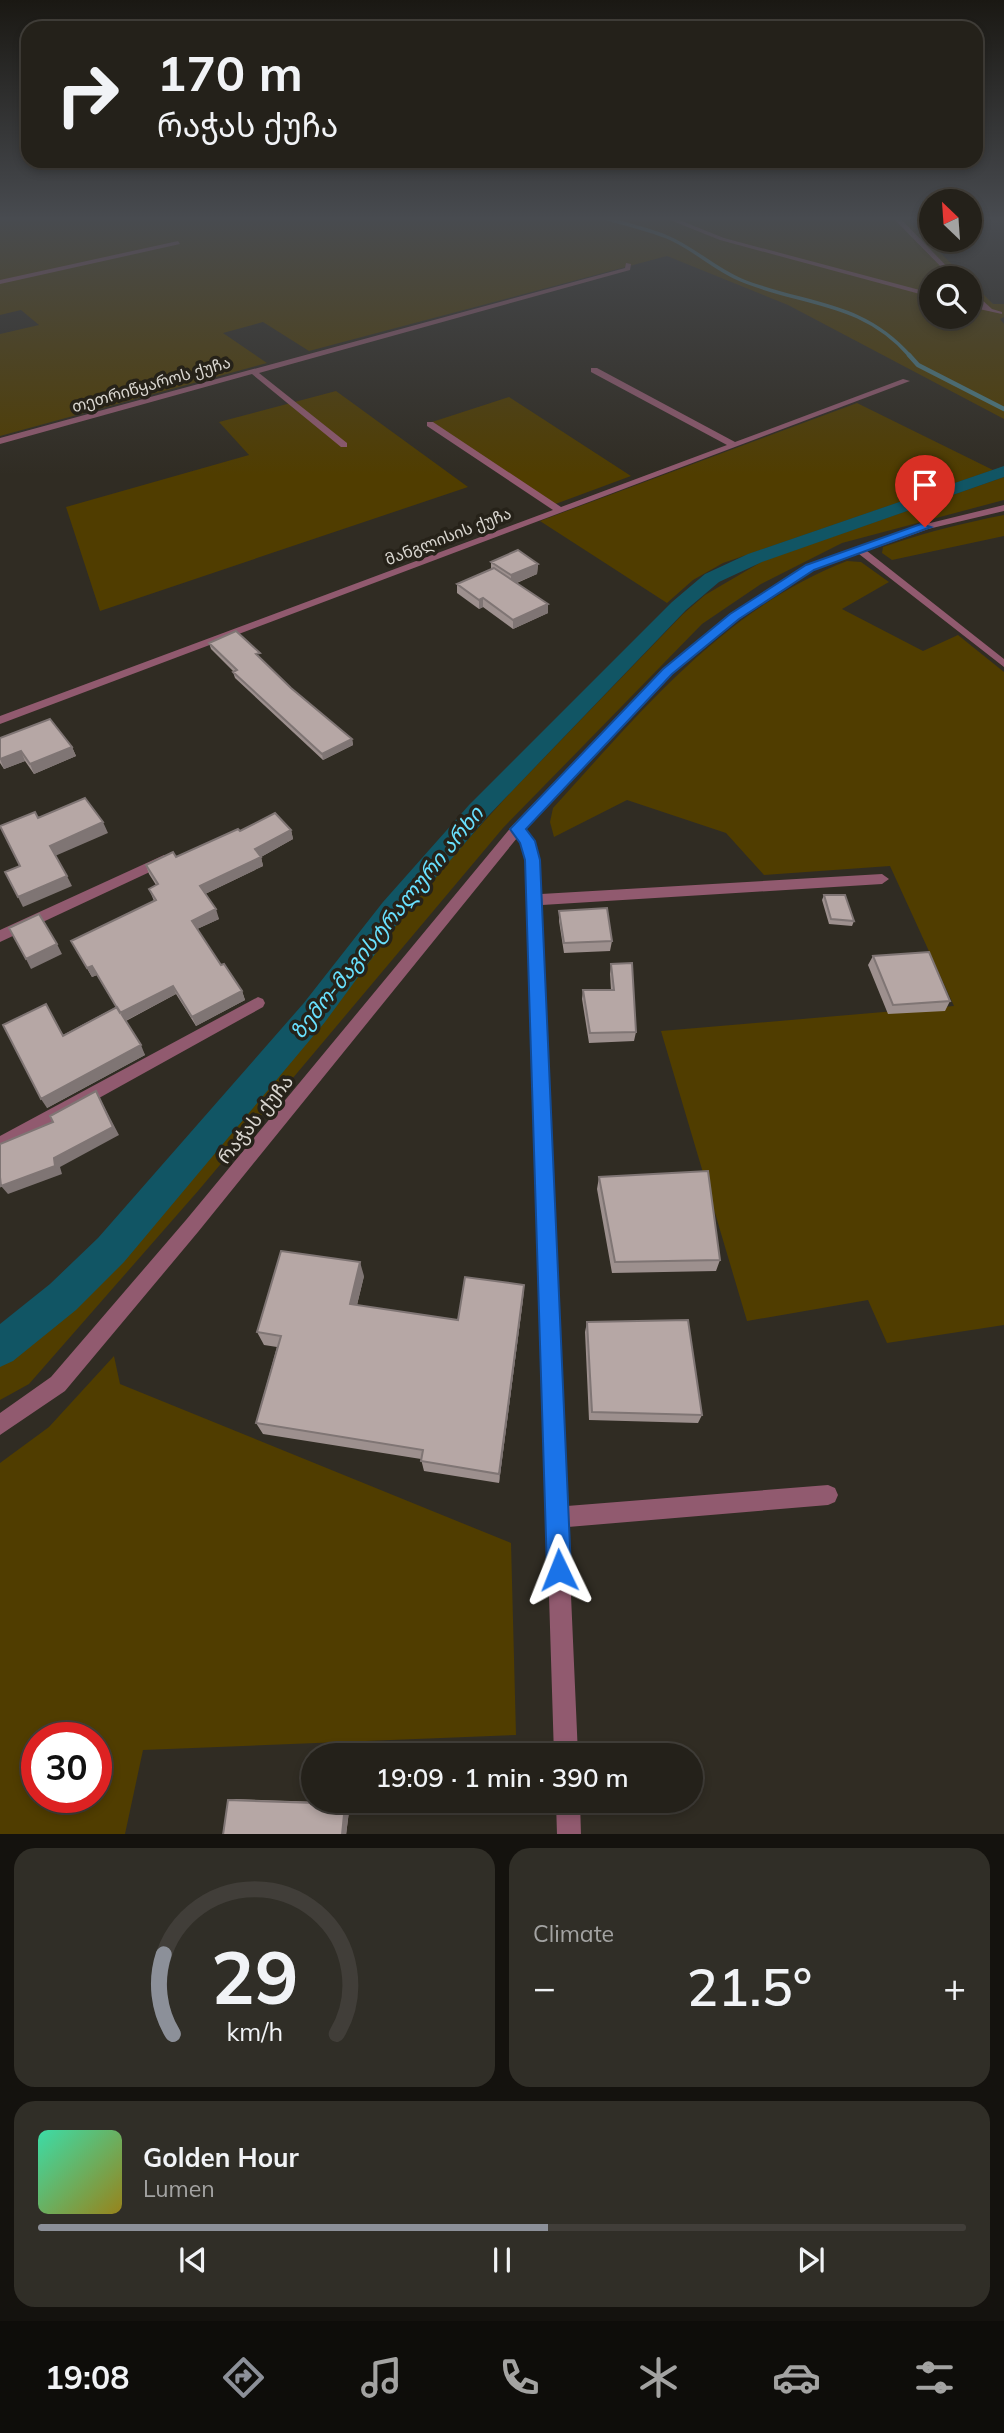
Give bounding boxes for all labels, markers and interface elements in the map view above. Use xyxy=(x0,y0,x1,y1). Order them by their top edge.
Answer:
text: 170 m xyxy=(157,42,303,103)
icon: right xyxy=(42,49,133,140)
text: რაჭას ქუჩა xyxy=(157,105,338,145)
north arrow xyxy=(919,189,982,252)
map controls xyxy=(919,189,982,329)
button: search xyxy=(919,266,982,329)
street label: თეთრიწყაროს ქუჩა xyxy=(69,352,233,416)
pin xyxy=(895,455,955,527)
icon: arrive xyxy=(906,466,944,504)
street label: მანგლისის ქუჩა xyxy=(382,503,514,570)
water label: ზემო-მაგისტრალური არხი xyxy=(284,800,489,1045)
street label: რაჭას ქუჩა xyxy=(212,1070,298,1168)
position arrow xyxy=(522,1533,596,1607)
speed limit sign: 30 xyxy=(21,1722,112,1813)
text: 19:09 · 1 min · 390 m xyxy=(375,1761,629,1794)
text: Climate xyxy=(533,1919,614,1948)
text: 29 xyxy=(211,1931,298,2022)
text: 21.5° xyxy=(687,1954,812,2019)
text: − xyxy=(533,1963,556,2011)
text: + xyxy=(943,1963,966,2011)
text: km/h xyxy=(226,2015,283,2046)
text: Golden Hour xyxy=(143,2141,299,2174)
text: Lumen xyxy=(143,2174,215,2203)
icon: previous xyxy=(174,2241,212,2279)
icon: pause xyxy=(483,2241,521,2279)
icon: next xyxy=(792,2241,830,2279)
icon: directions xyxy=(219,2353,268,2402)
icon: music xyxy=(357,2353,406,2402)
icon: phone xyxy=(495,2353,544,2402)
icon: climate xyxy=(634,2353,683,2402)
icon: car xyxy=(772,2353,821,2402)
icon: filters xyxy=(910,2353,959,2402)
text: 19:08 xyxy=(45,2357,129,2397)

